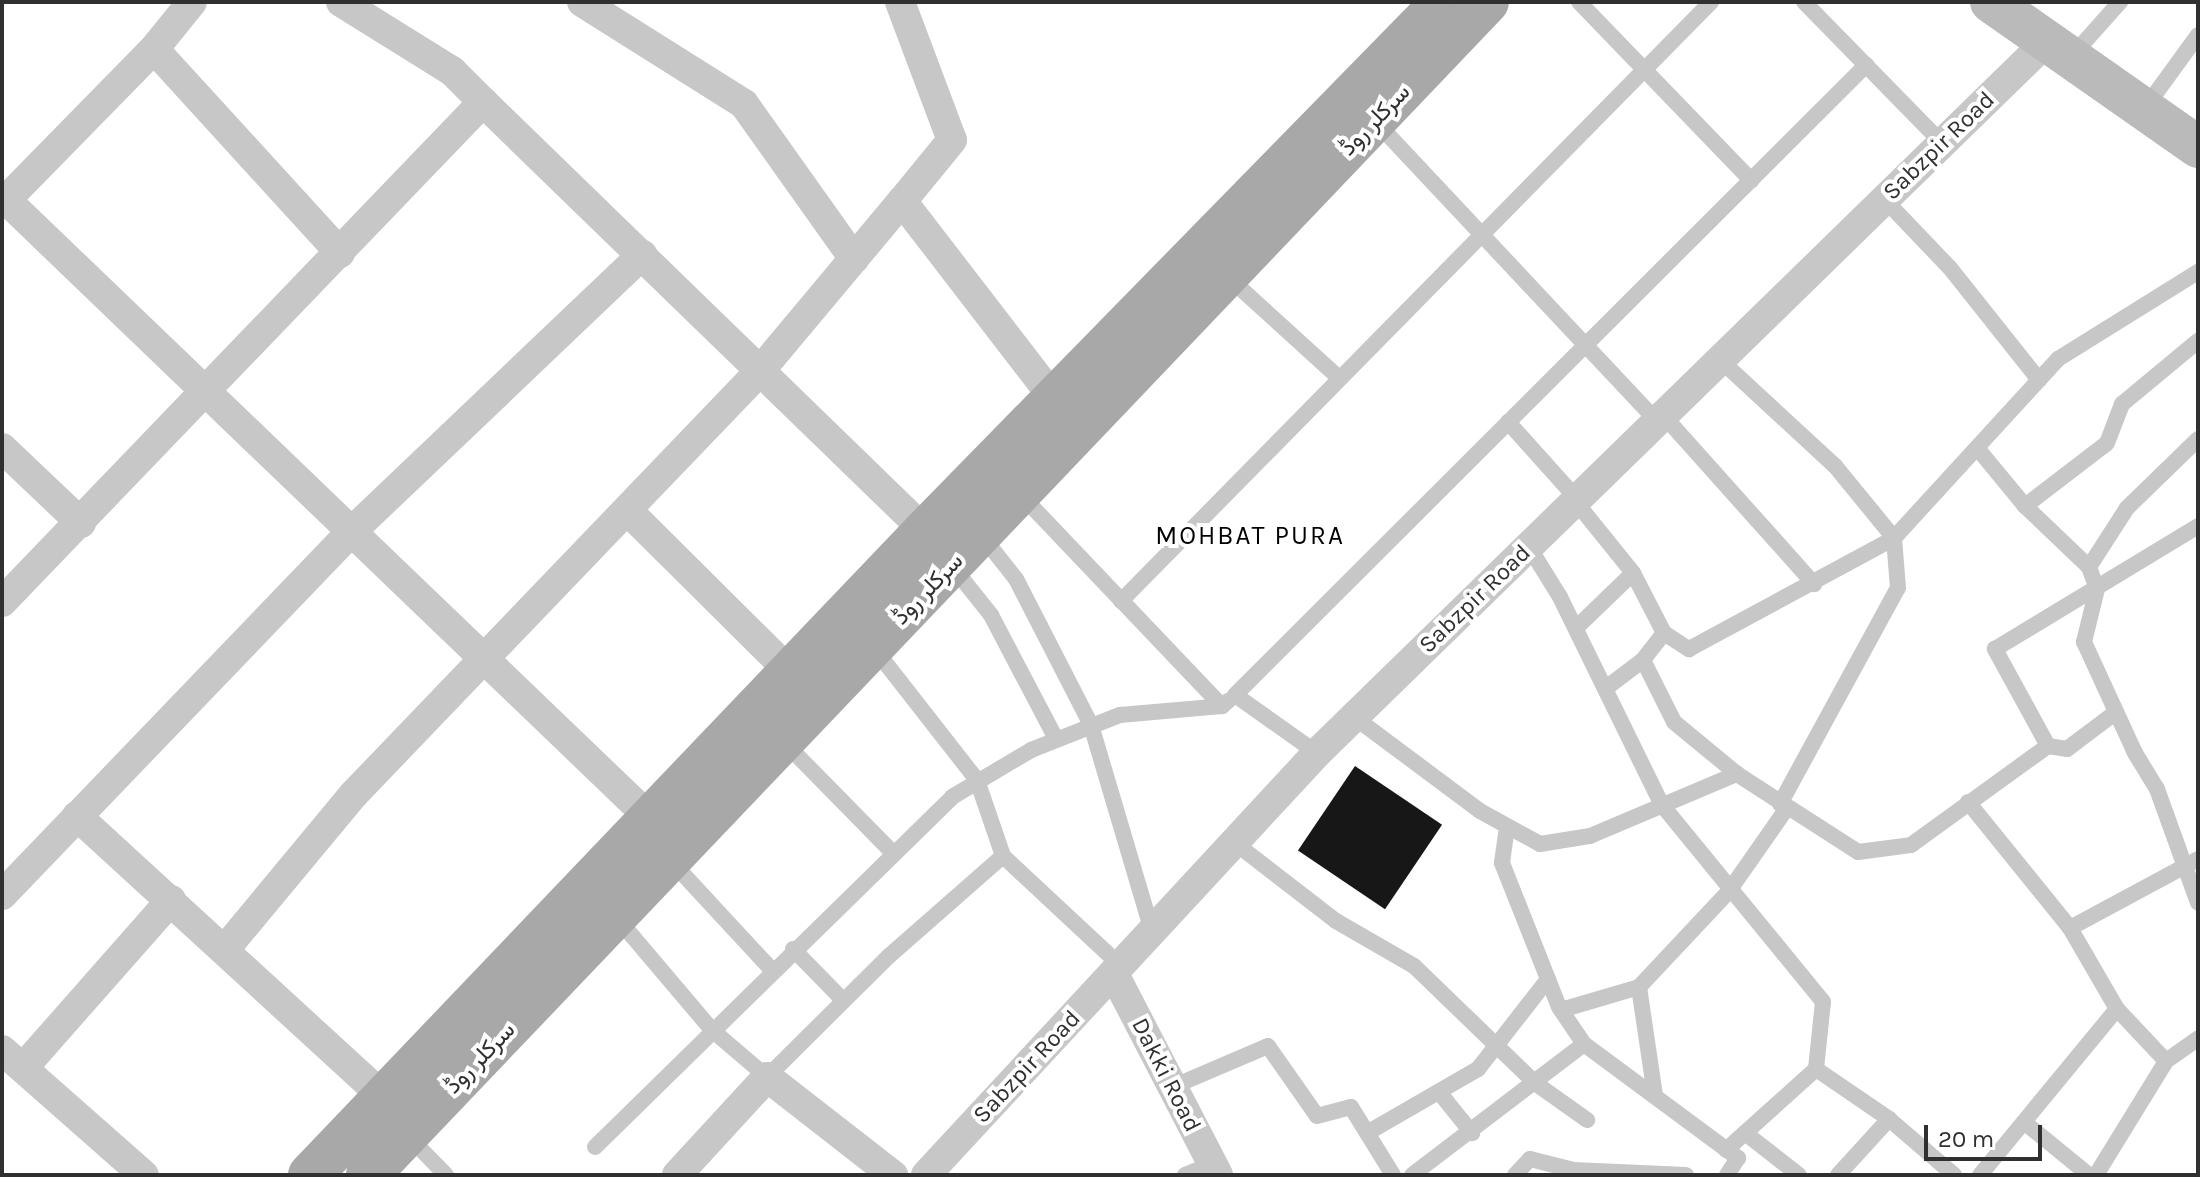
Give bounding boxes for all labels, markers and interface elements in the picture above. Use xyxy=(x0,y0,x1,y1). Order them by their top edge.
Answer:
street label: سرکلر روڈ xyxy=(1334,78,1416,162)
street label: Sabzpir Road xyxy=(1877,86,2001,206)
district label: MOHBAT PURA xyxy=(1155,520,1345,552)
street label: Sabzpir Road xyxy=(1413,539,1537,659)
street label: سرکلر روڈ xyxy=(887,547,969,631)
street label: Sabzpir Road xyxy=(967,1004,1087,1130)
street label: Dakki Road xyxy=(1125,1013,1207,1137)
street label: سرکلر روڈ xyxy=(439,1016,521,1100)
scale bar xyxy=(1928,1109,2046,1159)
text: 20 m xyxy=(1938,1125,1994,1153)

